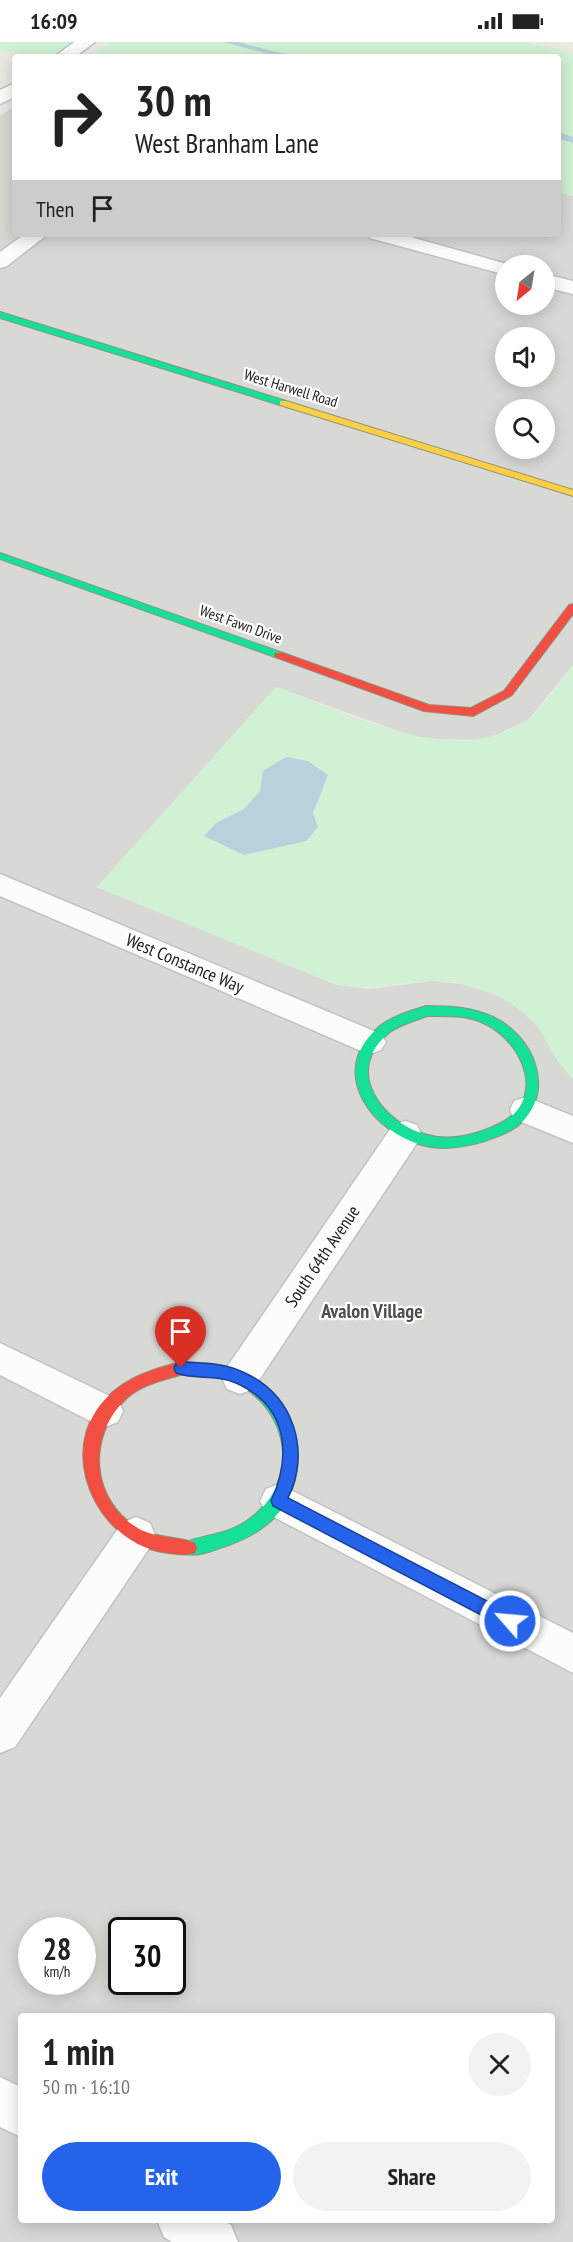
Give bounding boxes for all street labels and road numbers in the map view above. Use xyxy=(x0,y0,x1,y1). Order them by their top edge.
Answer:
street label: West Harwell Road xyxy=(242,365,340,411)
street label: West Fawn Drive xyxy=(197,600,285,648)
street label: West Constance Way xyxy=(123,928,248,998)
street label: South 64th Avenue xyxy=(279,1201,365,1311)

